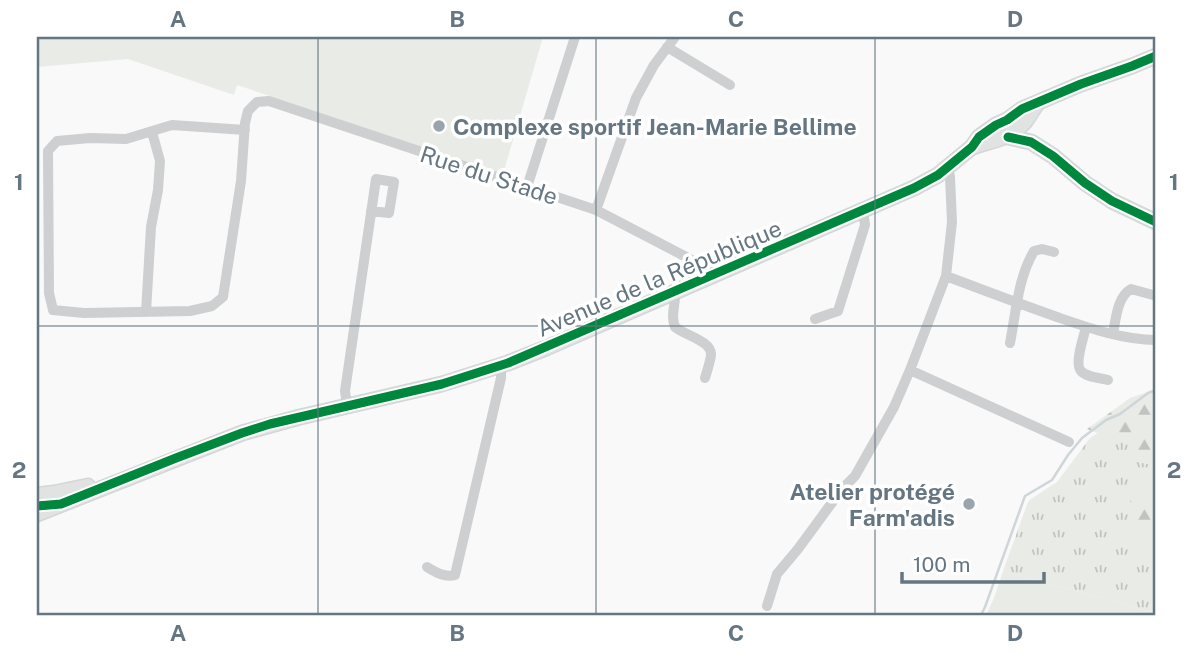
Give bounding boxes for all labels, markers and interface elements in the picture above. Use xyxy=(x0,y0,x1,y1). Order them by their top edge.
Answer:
text: A xyxy=(170,5,187,32)
text: B xyxy=(449,5,465,32)
text: C xyxy=(728,5,744,32)
text: D xyxy=(1007,5,1023,32)
place label: Complexe sportif Jean-Marie Bellime xyxy=(453,113,857,140)
marker: Complexe sportif Jean-Marie Bellime xyxy=(431,118,447,134)
street label: Rue du Stade xyxy=(417,140,561,210)
text: 1 xyxy=(14,168,24,195)
text: 1 xyxy=(1169,168,1179,195)
street label: Avenue de la République xyxy=(533,214,785,342)
text: 2 xyxy=(12,456,26,483)
text: 2 xyxy=(1167,456,1181,483)
place label: Atelier protégé Farm'adis xyxy=(789,478,955,531)
marker: Atelier protégé Farm'adis xyxy=(961,496,977,512)
scale bar xyxy=(902,540,1044,584)
text: 100 m xyxy=(913,552,970,577)
text: A xyxy=(170,619,187,646)
text: B xyxy=(449,619,465,646)
text: C xyxy=(728,619,744,646)
text: D xyxy=(1007,619,1023,646)

